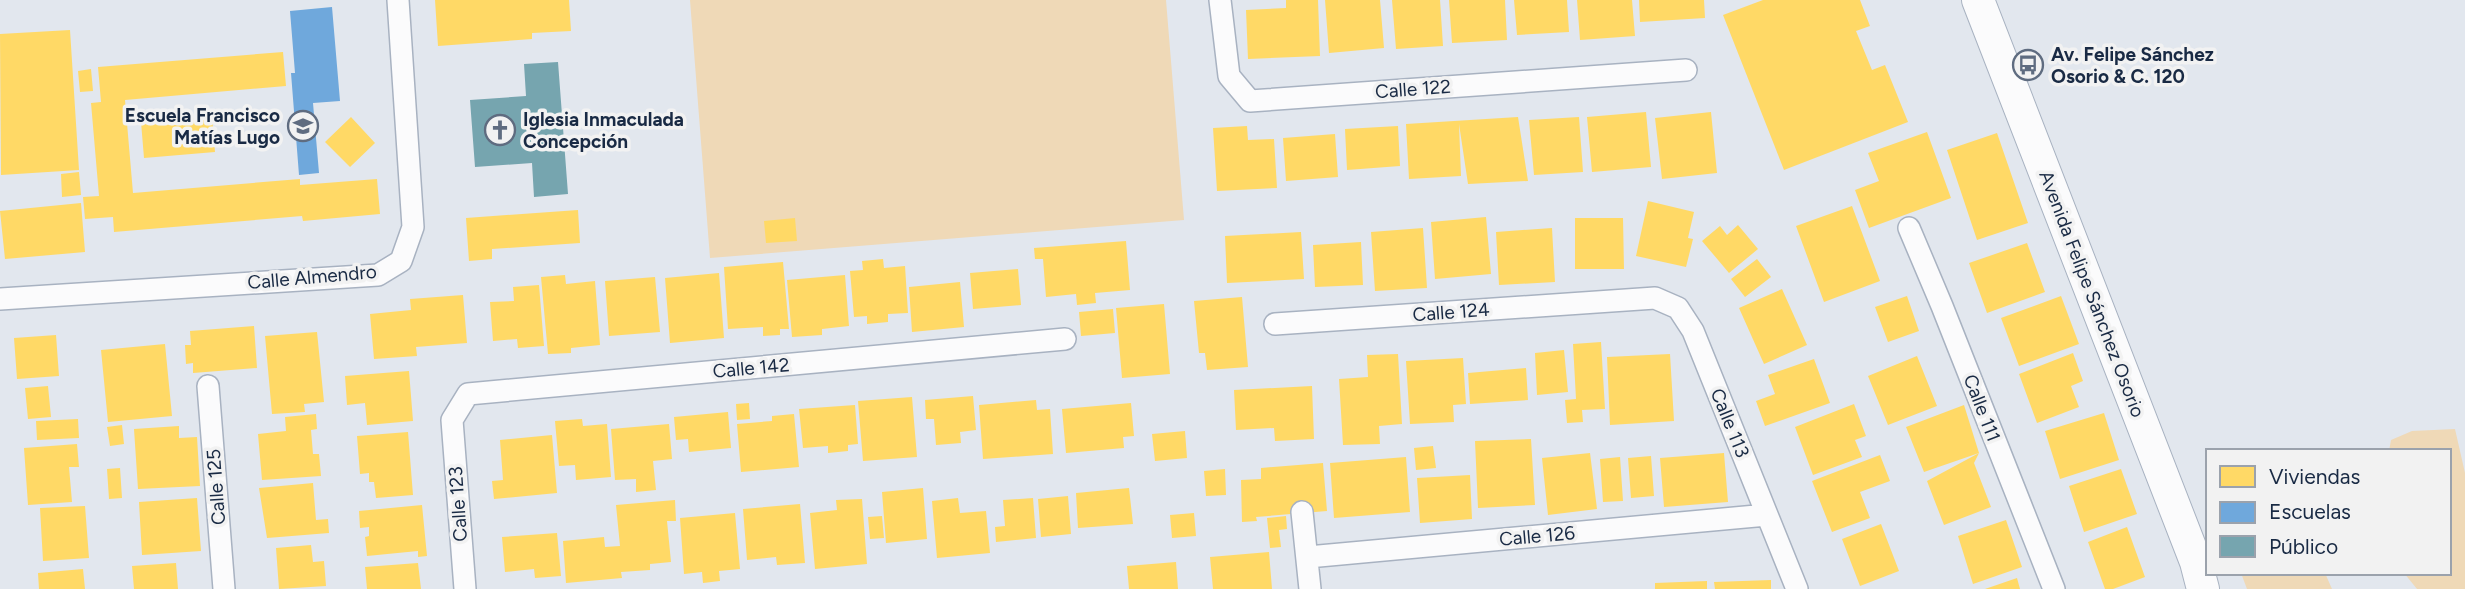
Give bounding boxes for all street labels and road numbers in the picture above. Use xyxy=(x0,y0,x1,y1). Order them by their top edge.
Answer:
street label: Calle 122 xyxy=(1374,75,1452,103)
street label: Avenida Felipe Sánchez Osorio xyxy=(2034,167,2150,421)
street label: Calle Almendro xyxy=(246,260,378,294)
street label: Calle 124 xyxy=(1412,298,1490,326)
street label: Calle 142 xyxy=(712,353,790,383)
street label: Calle 111 xyxy=(1959,371,2005,445)
street label: Calle 113 xyxy=(1706,385,1754,461)
street label: Calle 125 xyxy=(202,448,230,526)
street label: Calle 123 xyxy=(444,465,472,543)
street label: Calle 126 xyxy=(1498,521,1576,551)

